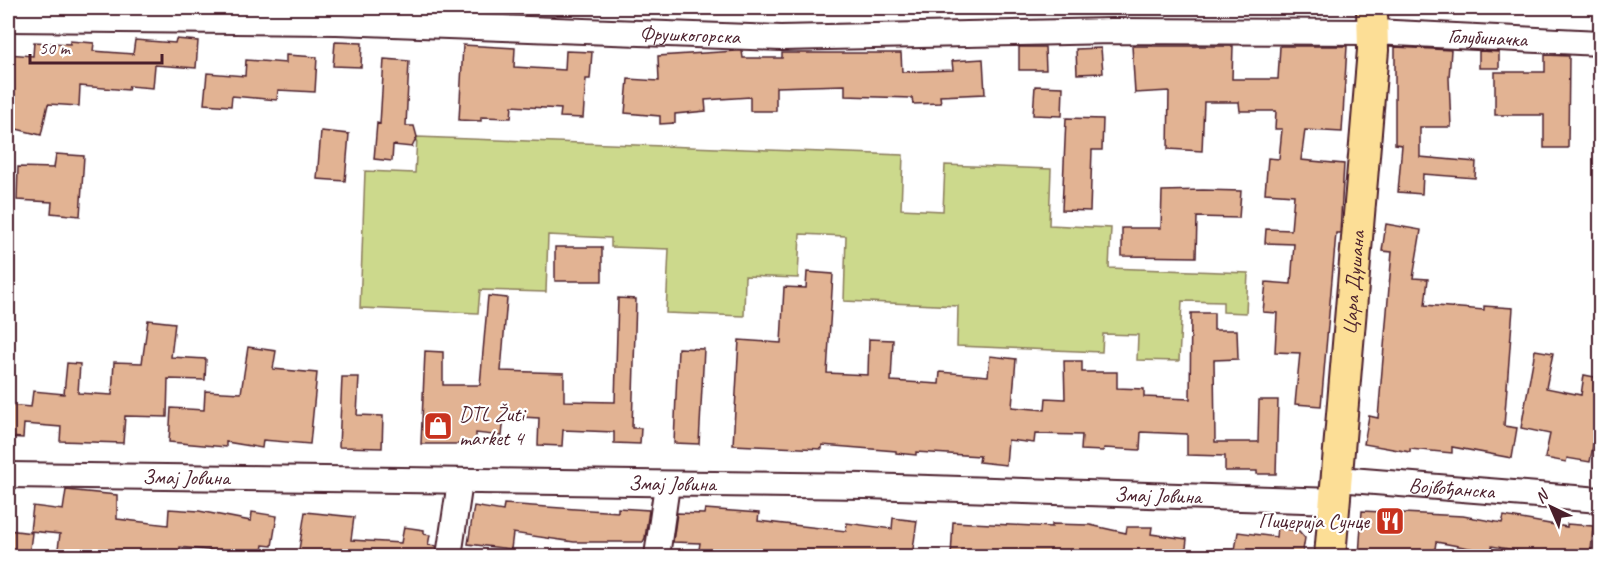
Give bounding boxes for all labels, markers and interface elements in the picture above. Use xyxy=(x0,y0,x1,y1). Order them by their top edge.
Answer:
street label: Фрушкогорска xyxy=(639,20,742,50)
street label: Голубиначка xyxy=(1447,23,1529,53)
scale bar xyxy=(30,27,162,65)
text: 50 m xyxy=(39,37,72,59)
street label: Цара Душана xyxy=(1336,228,1371,336)
place label: DTL Žuti market 4 xyxy=(459,401,527,451)
shop icon: DTL Žuti market 4 xyxy=(422,410,454,442)
street label: Змај Јовина xyxy=(142,464,232,491)
street label: Змај Јовина xyxy=(628,470,718,497)
street label: Војвођанска xyxy=(1408,472,1497,505)
north arrow xyxy=(1521,477,1581,537)
street label: Змај Јовина xyxy=(1114,481,1204,510)
text: N xyxy=(1531,484,1554,508)
restaurant icon: Пицерија Сунце xyxy=(1374,505,1406,537)
place label: Пицерија Сунце xyxy=(1258,508,1370,534)

